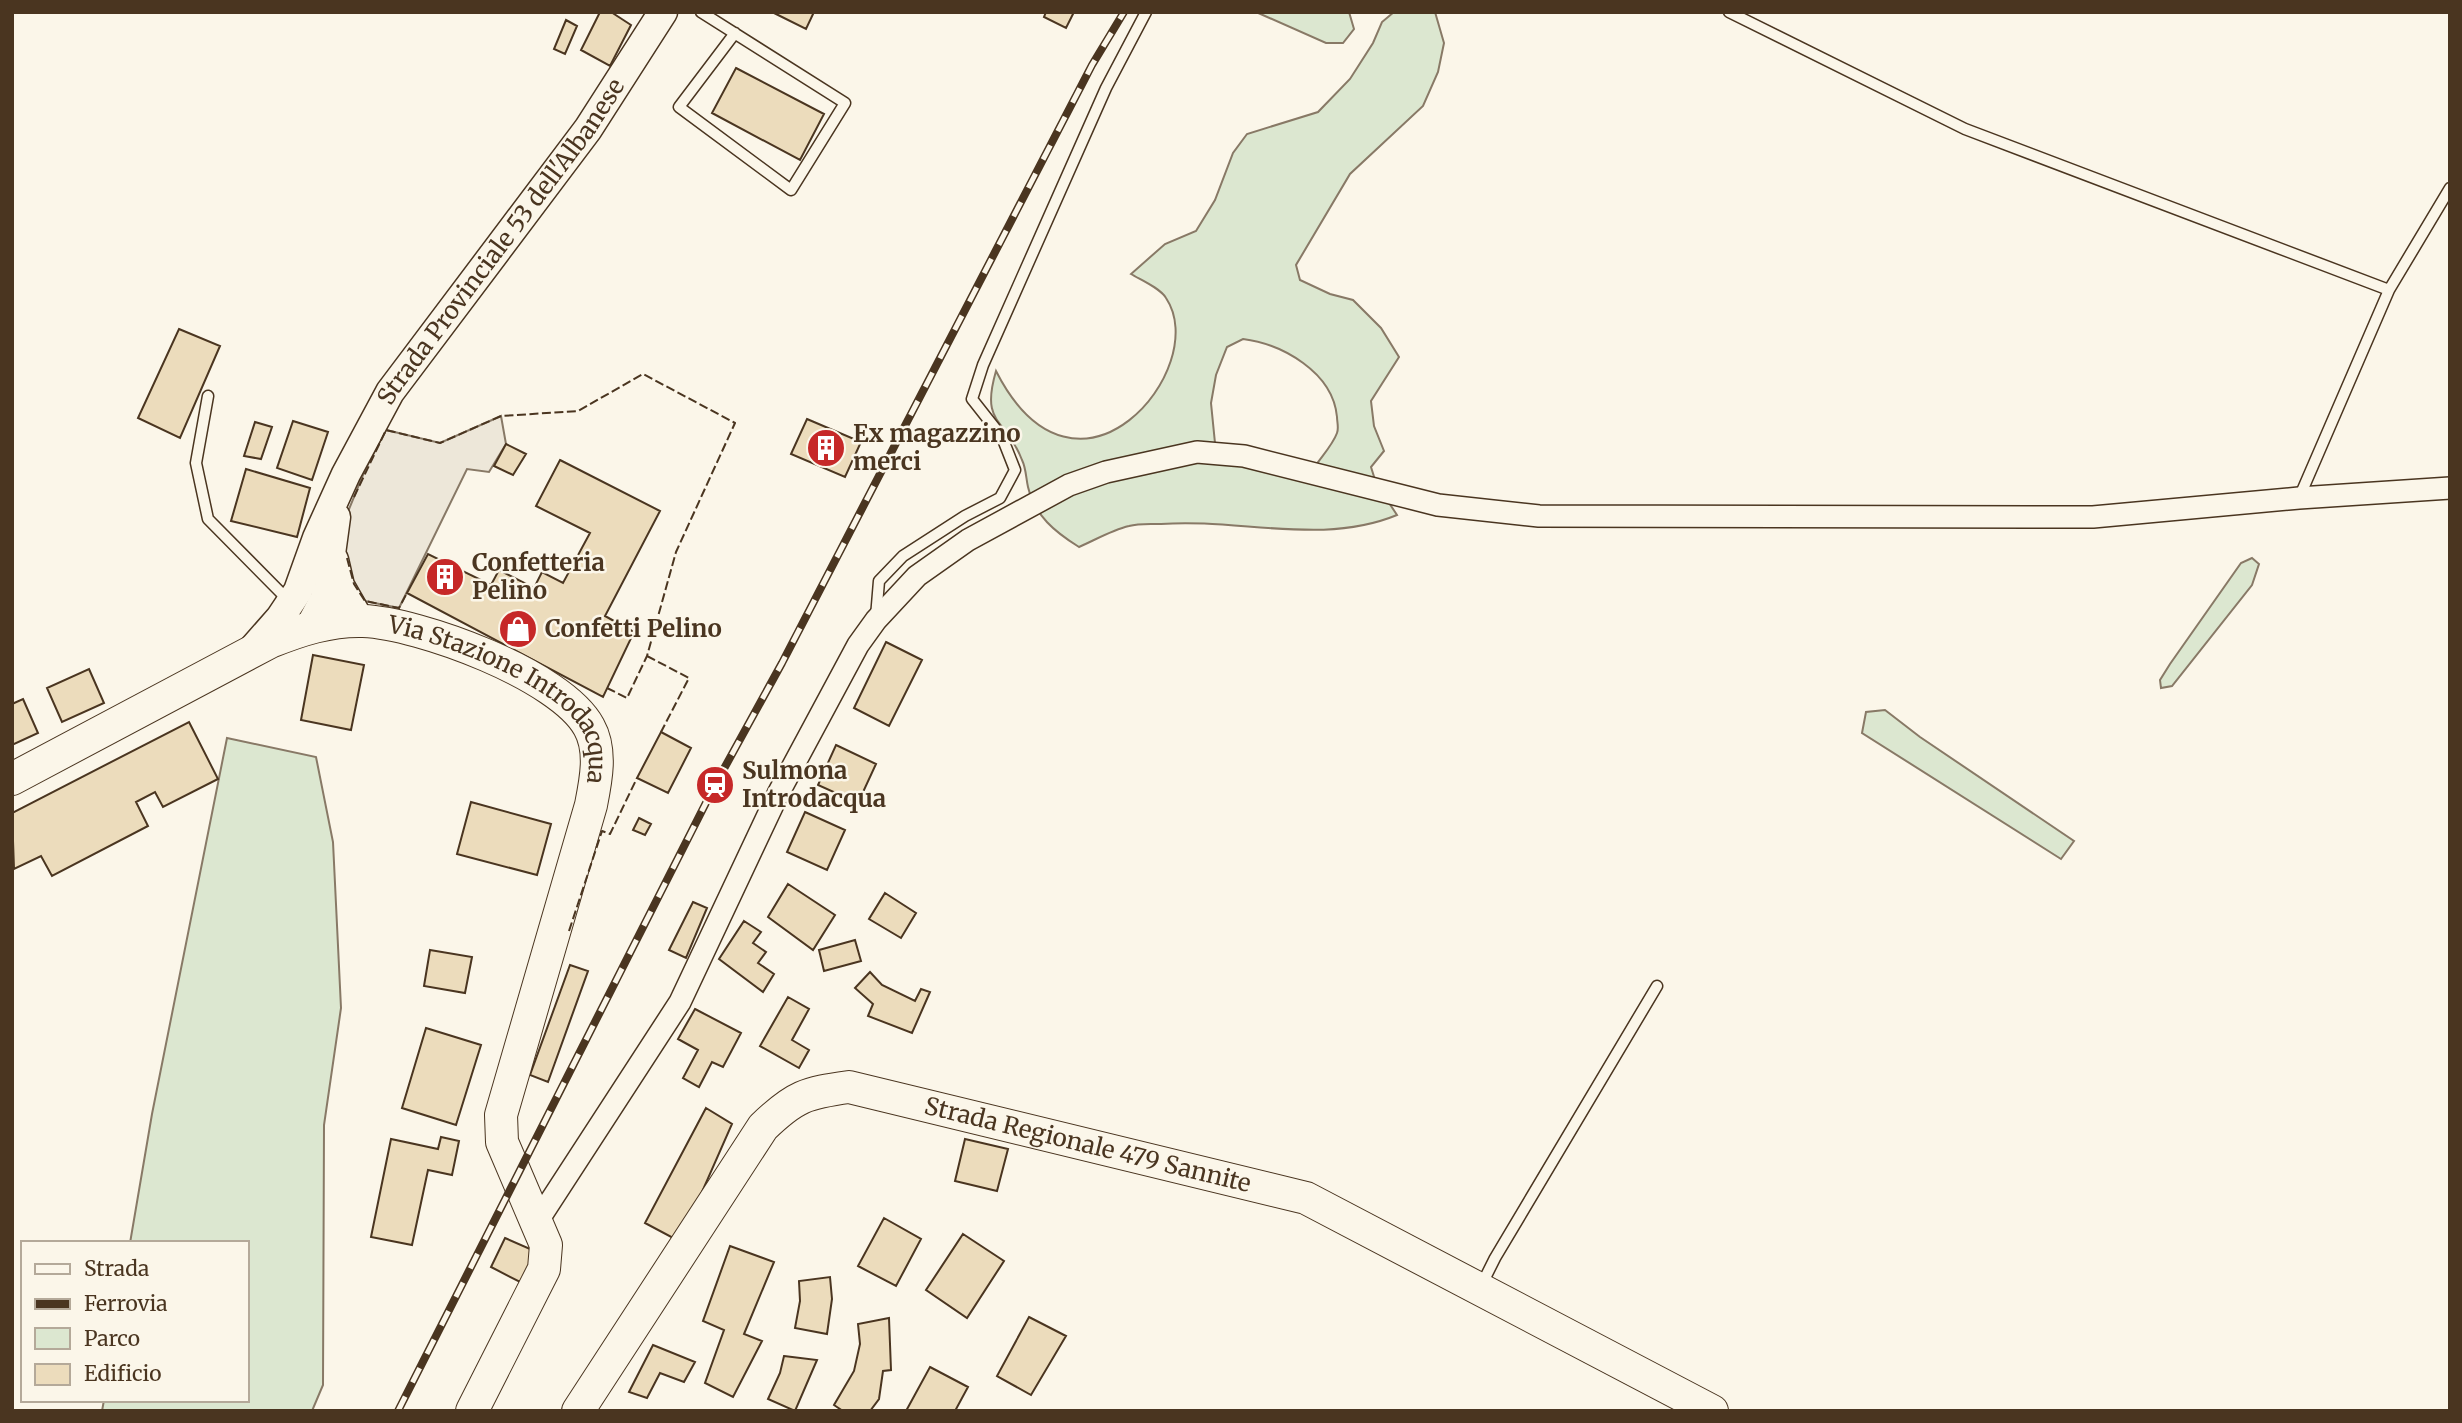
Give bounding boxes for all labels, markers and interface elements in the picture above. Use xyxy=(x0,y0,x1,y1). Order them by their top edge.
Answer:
street label: Strada Provinciale 53 dell'Albanese xyxy=(370,73,631,410)
place label: Ex magazzino merci xyxy=(853,418,1021,477)
building icon: Ex magazzino merci xyxy=(805,427,847,469)
place label: Confetteria Pelino xyxy=(472,547,605,606)
building icon: Confetteria Pelino xyxy=(424,556,466,598)
street label: Via Stazione Introdacqua xyxy=(385,608,613,786)
shop icon: Confetti Pelino xyxy=(497,608,539,650)
place label: Confetti Pelino xyxy=(545,613,722,644)
place label: Sulmona Introdacqua xyxy=(742,755,886,814)
station icon: Sulmona Introdacqua xyxy=(694,764,736,806)
street label: Strada Regionale 479 Sannite xyxy=(921,1090,1254,1199)
legend xyxy=(21,1241,248,1402)
text: Strada xyxy=(84,1255,149,1282)
text: Ferrovia xyxy=(84,1290,168,1317)
text: Parco xyxy=(84,1325,140,1352)
text: Edificio xyxy=(84,1360,161,1387)

